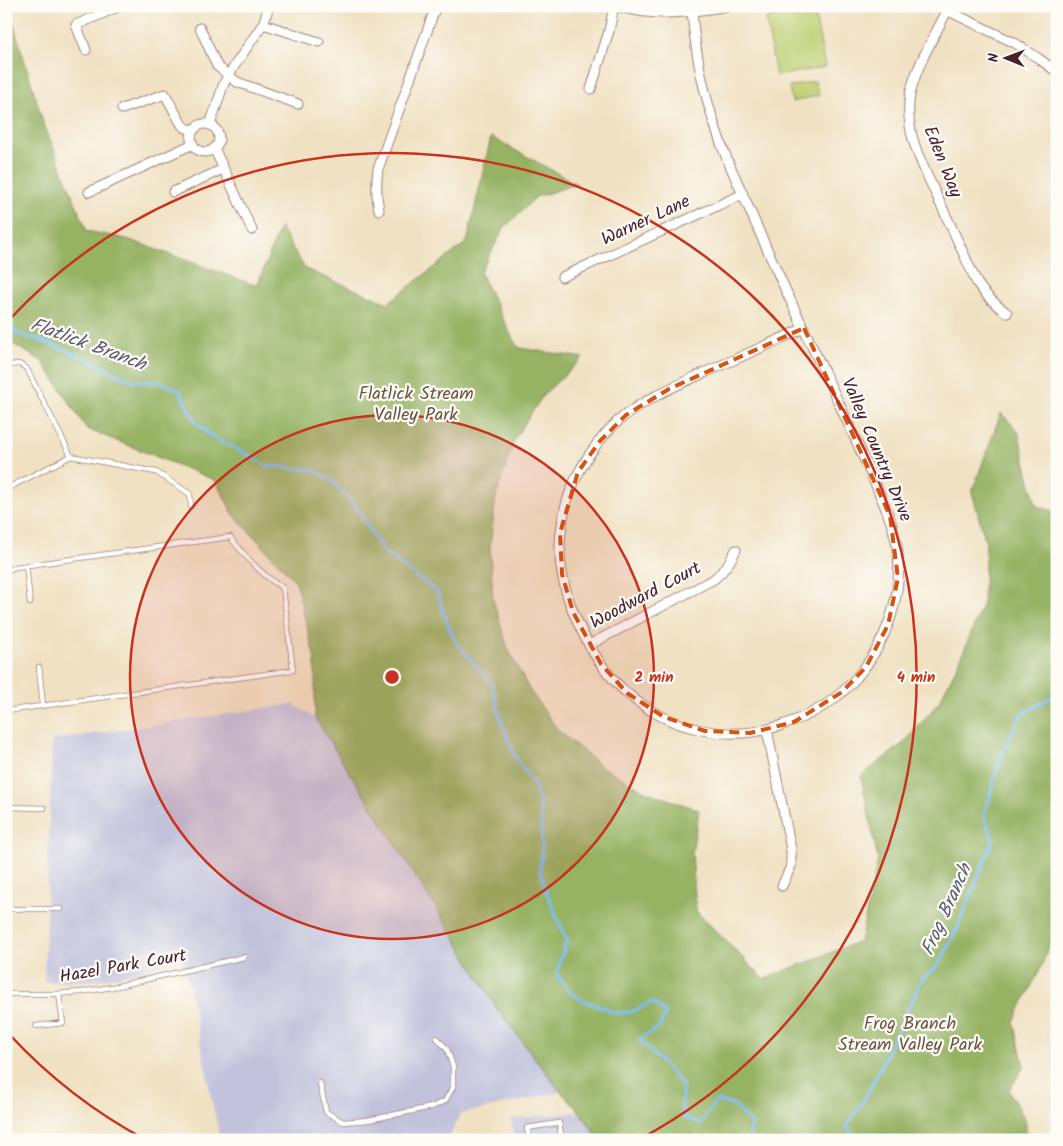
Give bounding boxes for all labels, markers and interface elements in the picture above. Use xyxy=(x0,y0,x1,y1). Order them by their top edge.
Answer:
north arrow xyxy=(980,32,1030,82)
text: N xyxy=(983,53,1005,62)
street label: Eden Way xyxy=(914,122,970,203)
street label: Warner Lane xyxy=(597,188,695,254)
water label: Flatlick Branch xyxy=(26,310,152,380)
street label: Valley Country Drive xyxy=(833,373,919,527)
park label: Flatlick Stream Valley Park xyxy=(359,380,473,430)
street label: Woodward Court xyxy=(585,554,708,638)
text: 2 min xyxy=(634,666,674,690)
text: 4 min xyxy=(897,666,935,690)
centre of rings xyxy=(383,668,401,686)
water label: Frog Branch xyxy=(913,858,981,961)
street label: Hazel Park Court xyxy=(57,941,190,992)
park label: Frog Branch Stream Valley Park xyxy=(838,1010,982,1060)

